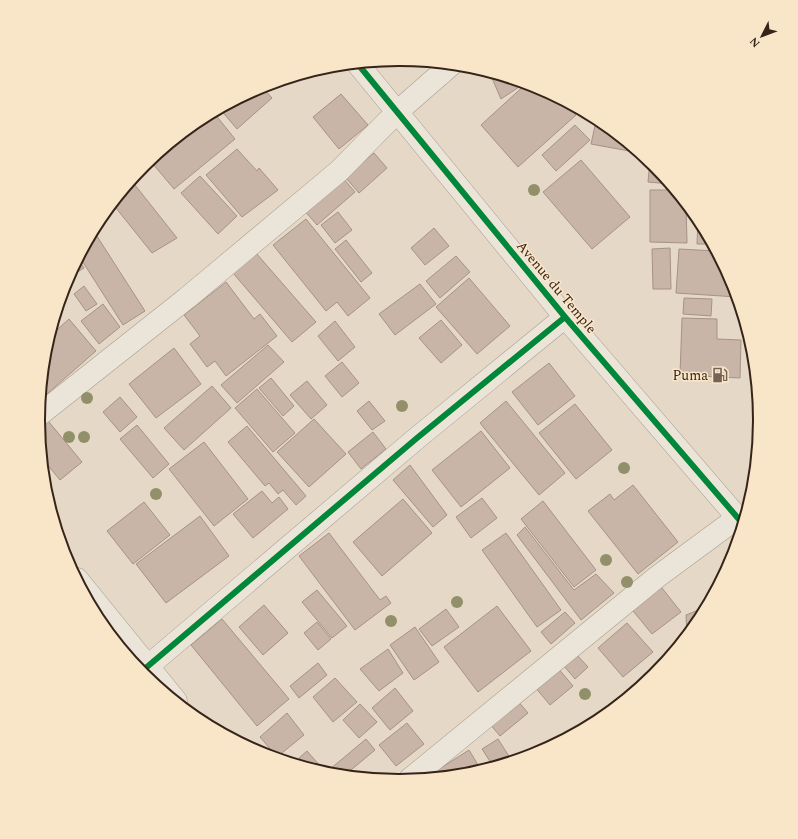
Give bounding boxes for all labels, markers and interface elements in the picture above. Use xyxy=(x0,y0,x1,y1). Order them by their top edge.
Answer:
north arrow xyxy=(742,16,782,56)
text: N xyxy=(746,33,764,51)
street label: Avenue du Temple xyxy=(512,236,602,338)
place label: Puma xyxy=(672,365,708,386)
fuel station icon: Puma xyxy=(711,366,729,384)

